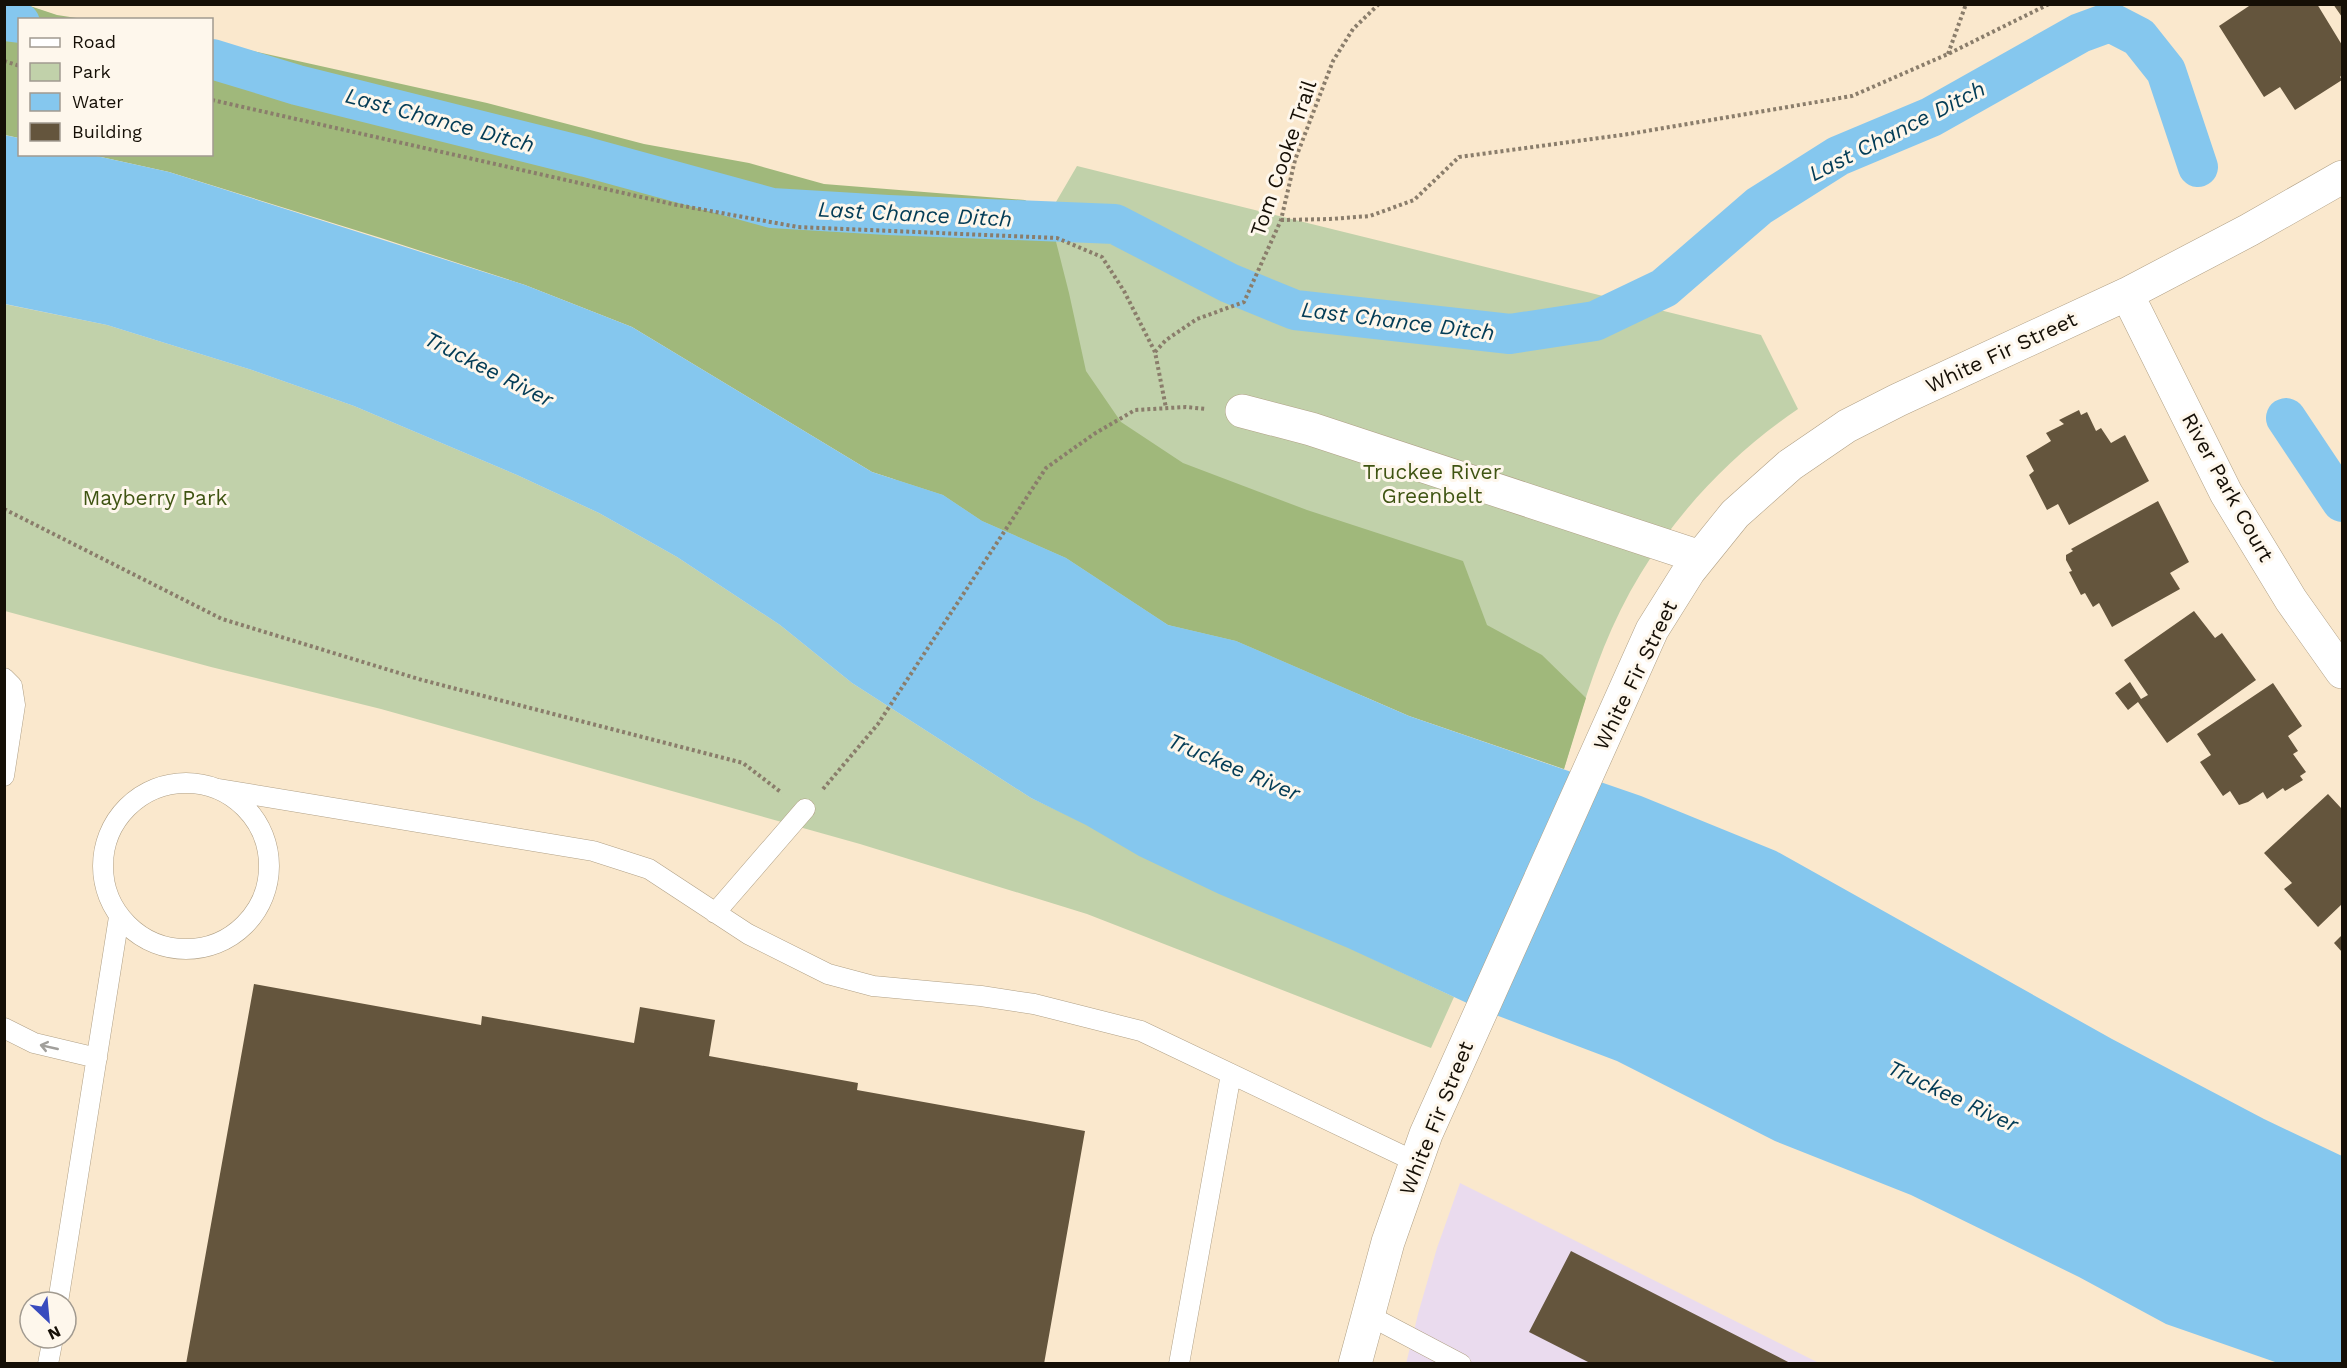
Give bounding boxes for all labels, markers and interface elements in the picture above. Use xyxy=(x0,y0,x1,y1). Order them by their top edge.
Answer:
legend xyxy=(18,18,213,156)
text: Road xyxy=(72,31,116,52)
text: Park xyxy=(72,61,111,82)
street label: Tom Cooke Trail xyxy=(1245,76,1322,239)
water label: Last Chance Ditch xyxy=(1805,76,1989,186)
water label: Last Chance Ditch xyxy=(343,83,537,157)
text: Water xyxy=(72,91,124,112)
text: Building xyxy=(72,121,142,142)
water label: Last Chance Ditch xyxy=(817,196,1013,232)
water label: Last Chance Ditch xyxy=(1300,297,1496,345)
street label: White Fir Street xyxy=(1922,306,2081,398)
water label: Truckee River xyxy=(421,326,559,413)
street label: River Park Court xyxy=(2177,408,2279,566)
park label: Truckee River Greenbelt xyxy=(1363,459,1502,508)
park label: Mayberry Park xyxy=(83,485,228,510)
street label: White Fir Street xyxy=(1588,596,1682,754)
water label: Truckee River xyxy=(1164,728,1305,807)
street label: White Fir Street xyxy=(1394,1037,1478,1199)
one-way arrow xyxy=(40,1040,59,1052)
water label: Truckee River xyxy=(1884,1055,2023,1138)
north arrow xyxy=(18,1290,78,1350)
text: N xyxy=(45,1322,64,1344)

